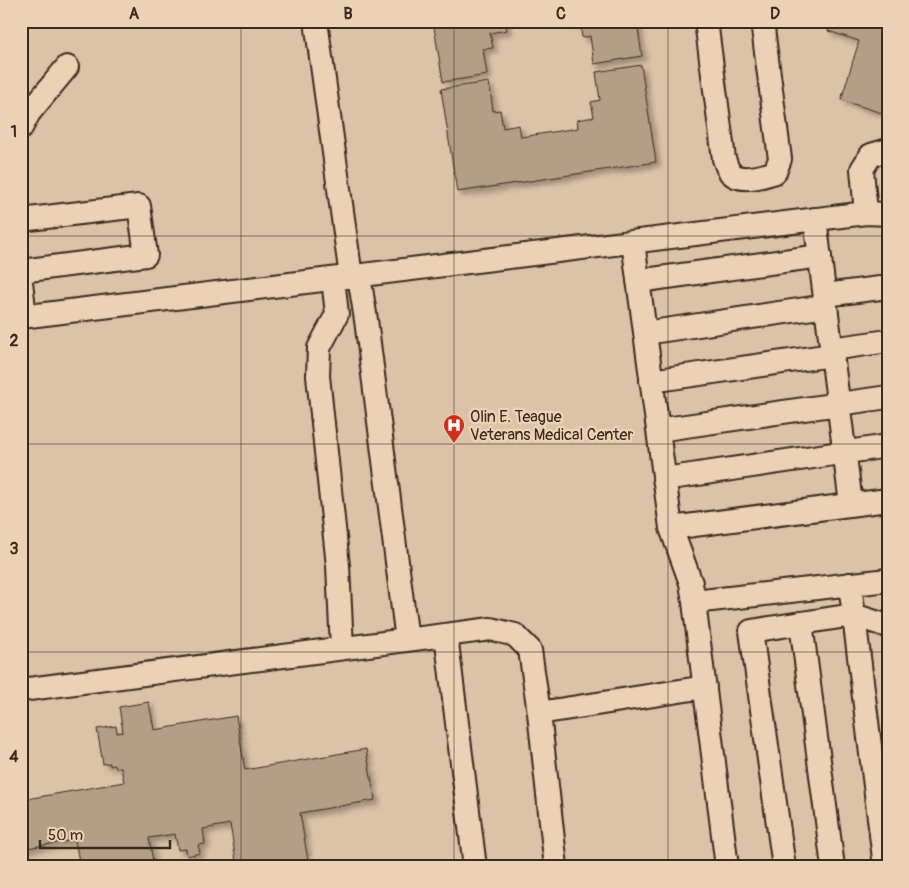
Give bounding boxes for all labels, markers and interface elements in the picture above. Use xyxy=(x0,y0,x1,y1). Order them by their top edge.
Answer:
text: A xyxy=(129,4,140,24)
text: B xyxy=(343,4,353,24)
text: C xyxy=(556,4,566,24)
text: D xyxy=(770,4,780,24)
text: 1 xyxy=(11,122,17,142)
text: 2 xyxy=(10,331,19,351)
place label: Olin E. Teague Veterans Medical Center xyxy=(470,407,633,445)
hospital icon: Olin E. Teague Veterans Medical Center xyxy=(442,413,466,444)
text: 3 xyxy=(10,539,19,559)
text: 4 xyxy=(9,747,19,767)
scale bar xyxy=(40,818,170,850)
text: 50 m xyxy=(48,826,83,845)

